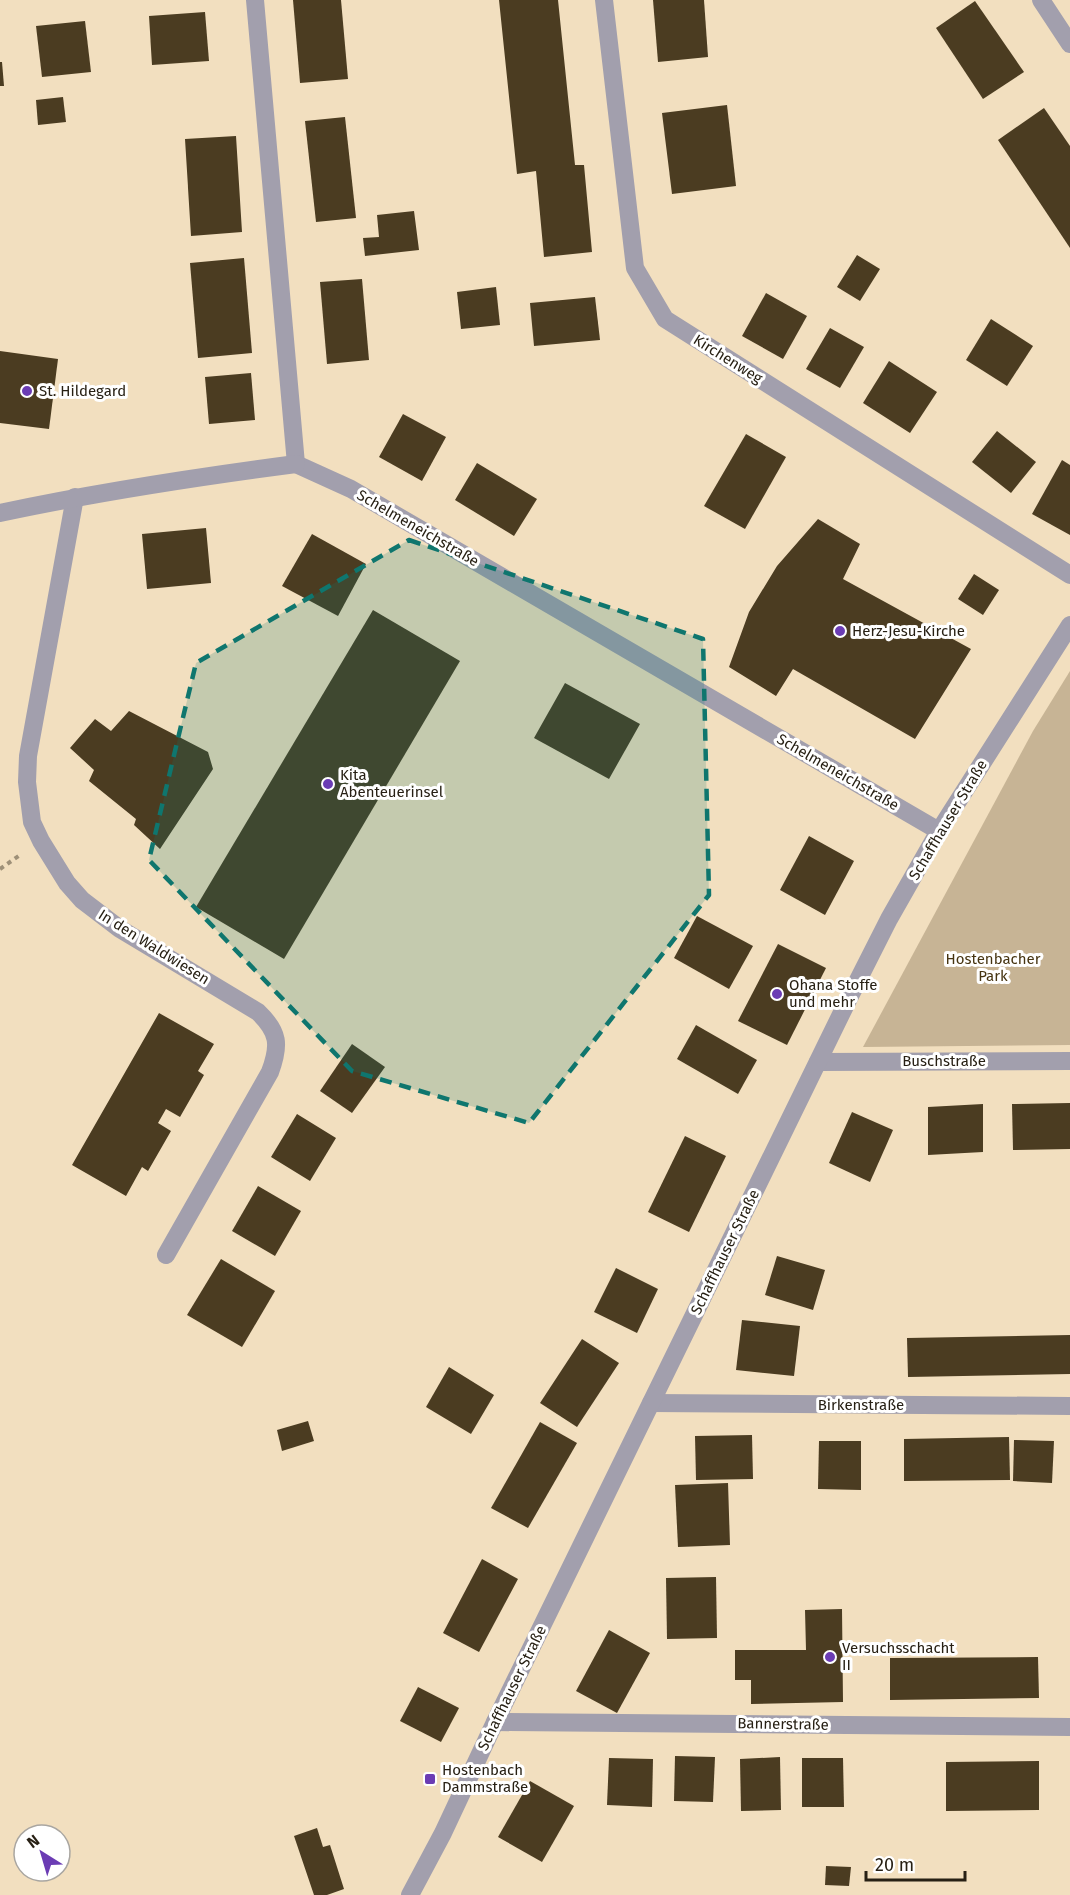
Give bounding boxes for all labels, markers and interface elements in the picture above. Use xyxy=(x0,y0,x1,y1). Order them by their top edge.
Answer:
street label: Kirchenweg xyxy=(690,331,766,387)
place label: St. Hildegard xyxy=(39,382,126,400)
marker: St. Hildegard xyxy=(20,384,34,398)
street label: Schelmeneichstraße xyxy=(354,486,482,570)
place label: Herz-Jesu-Kirche xyxy=(852,622,965,640)
marker: Herz-Jesu-Kirche xyxy=(833,624,847,638)
street label: Schelmeneichstraße xyxy=(774,730,902,814)
street label: Schaffhauser Straße xyxy=(905,757,991,883)
place label: Kita Abenteuerinsel xyxy=(340,766,444,801)
marker: Kita Abenteuerinsel xyxy=(321,777,335,791)
street label: In den Waldwiesen xyxy=(95,906,213,988)
park label: Hostenbacher Park xyxy=(946,950,1041,985)
place label: Ohana Stoffe und mehr xyxy=(789,976,877,1011)
marker: Ohana Stoffe und mehr xyxy=(770,987,784,1001)
street label: Buschstraße xyxy=(902,1052,986,1070)
street label: Schaffhauser Straße xyxy=(687,1186,763,1318)
street label: Birkenstraße xyxy=(818,1396,904,1414)
street label: Schaffhauser Straße xyxy=(474,1622,550,1754)
place label: Versuchsschacht II xyxy=(842,1639,955,1674)
marker: Versuchsschacht II xyxy=(823,1650,837,1664)
street label: Bannerstraße xyxy=(737,1714,829,1734)
place label: Hostenbach Dammstraße xyxy=(442,1761,528,1796)
marker: Hostenbach Dammstraße xyxy=(423,1772,437,1786)
north arrow xyxy=(12,1823,72,1883)
text: N xyxy=(23,1831,43,1852)
scale bar xyxy=(866,1844,965,1882)
text: 20 m xyxy=(875,1854,914,1876)

